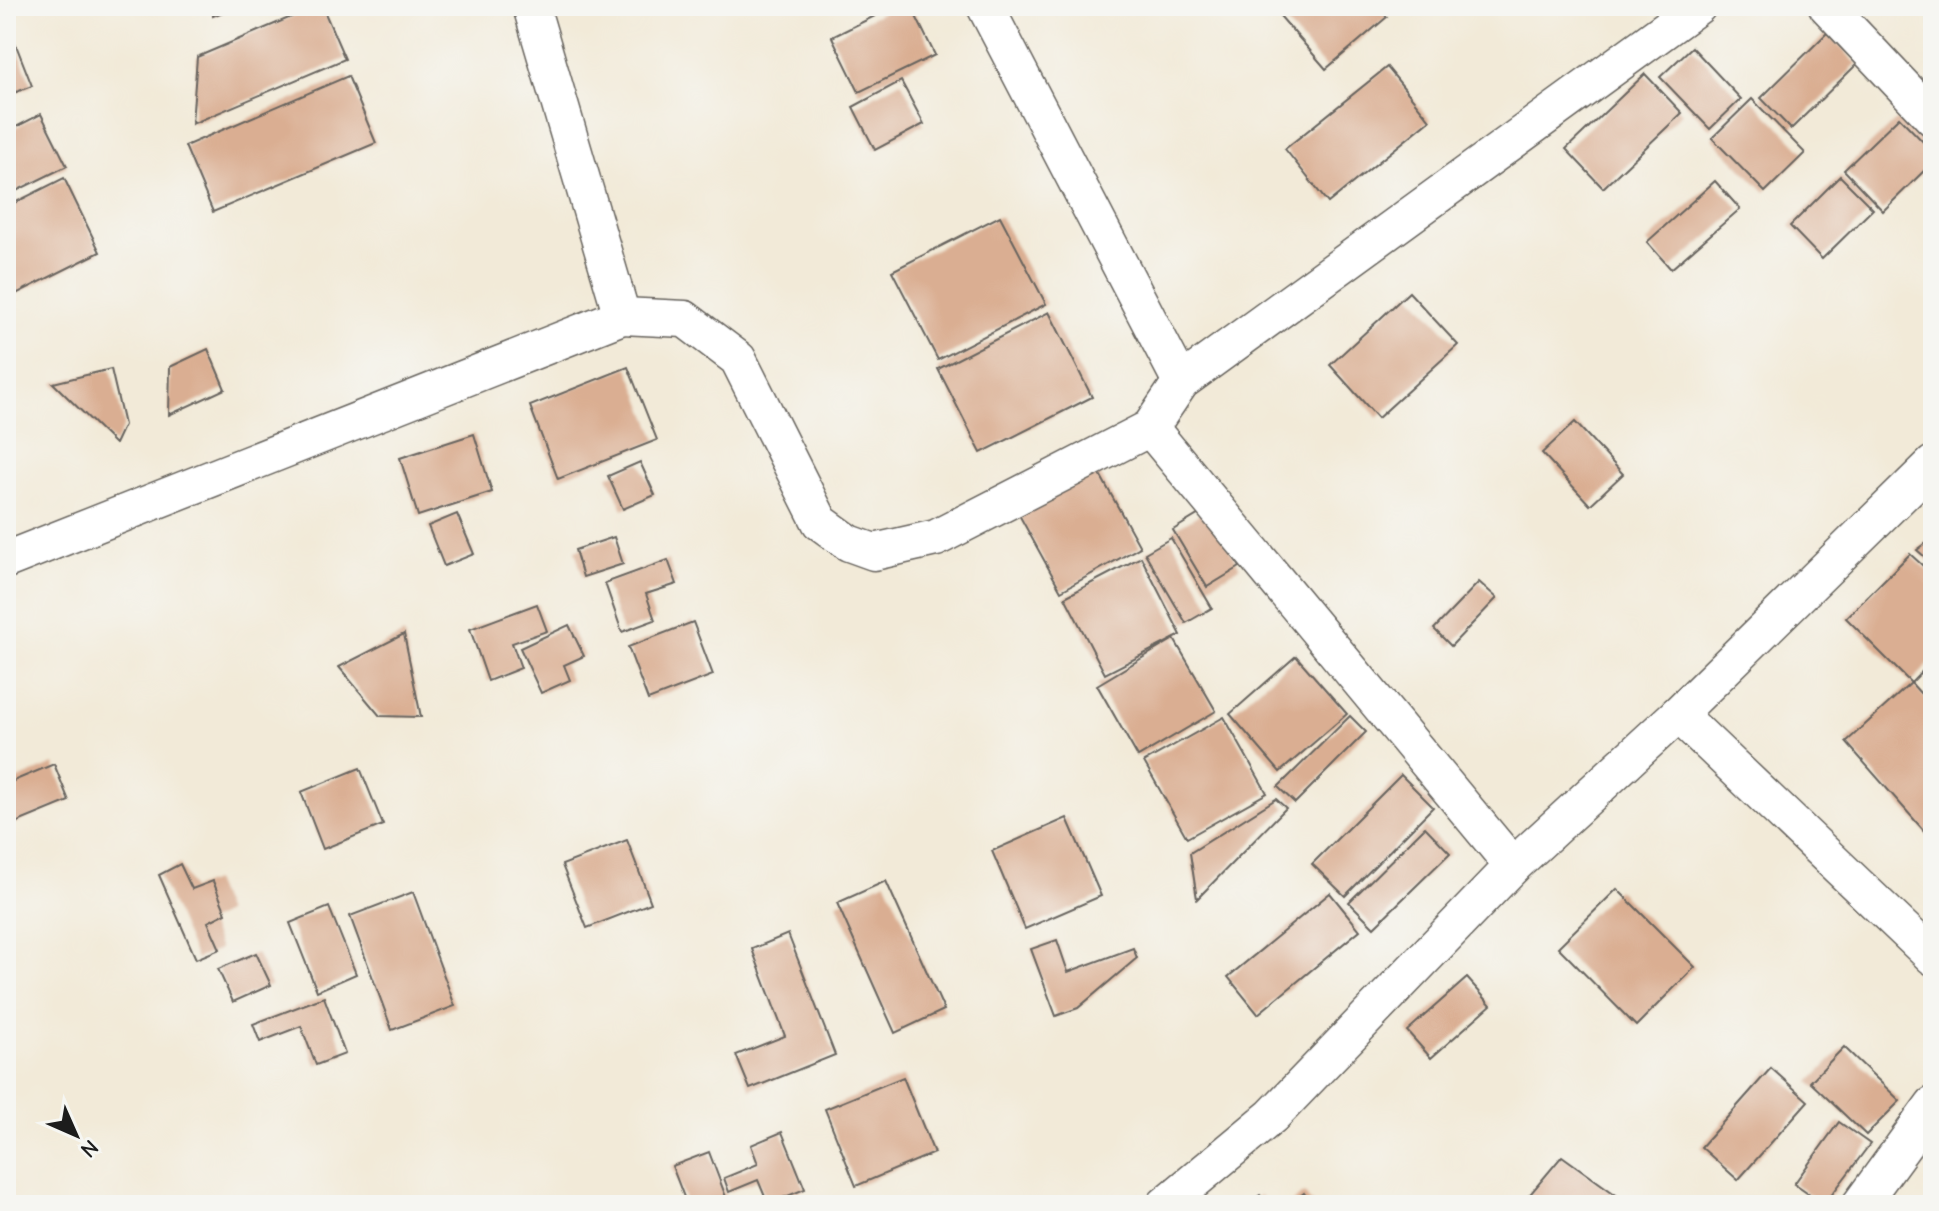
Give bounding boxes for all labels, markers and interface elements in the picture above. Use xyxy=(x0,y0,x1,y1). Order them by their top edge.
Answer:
north arrow xyxy=(36,1095,116,1175)
text: N xyxy=(75,1134,104,1163)

